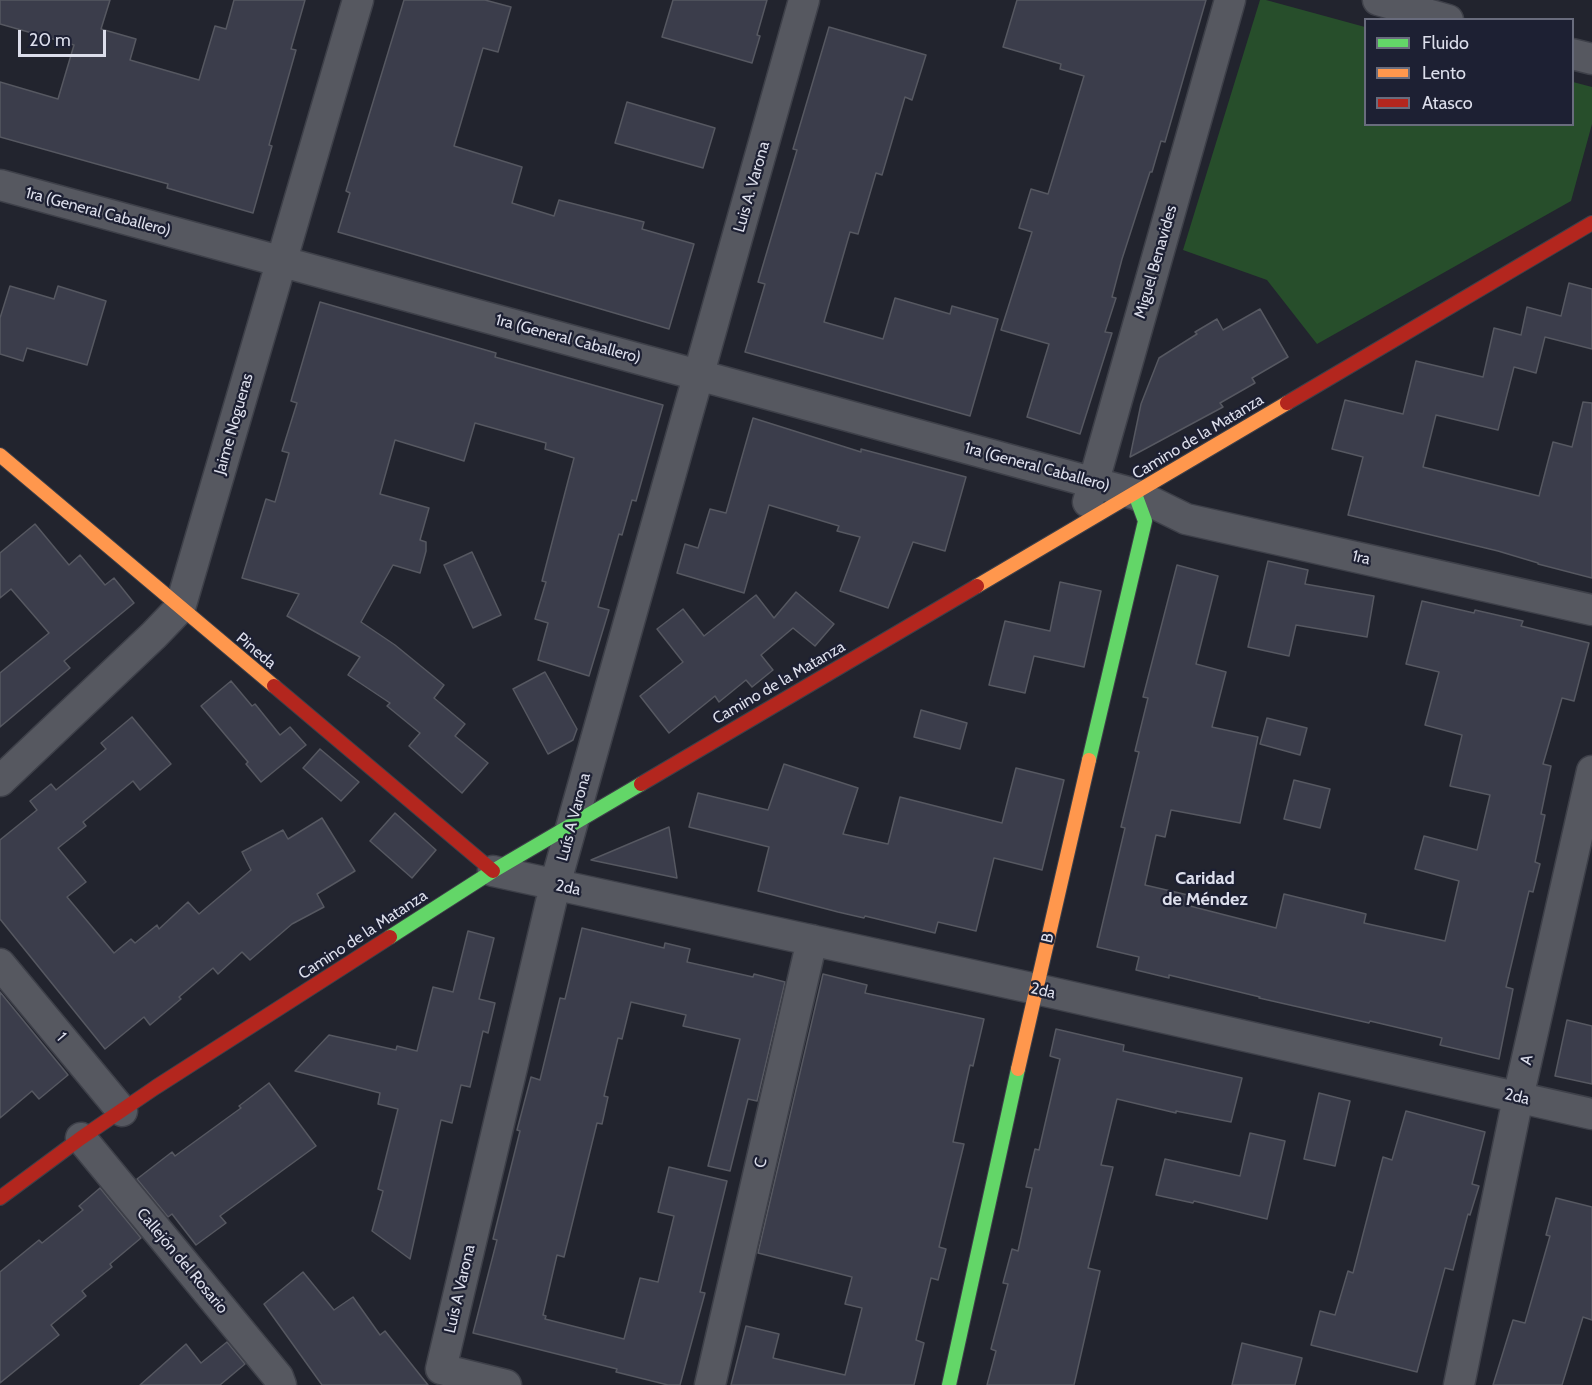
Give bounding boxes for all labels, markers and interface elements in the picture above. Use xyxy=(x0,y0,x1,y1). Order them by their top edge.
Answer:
scale bar xyxy=(21,18,110,56)
legend xyxy=(1364,18,1574,126)
text: 20 m xyxy=(29,29,71,51)
text: Fluido xyxy=(1422,32,1469,54)
text: Lento xyxy=(1422,62,1466,84)
text: Atasco xyxy=(1422,92,1473,114)
street label: Luis A. Varona xyxy=(730,139,774,235)
street label: 1ra (General Caballero) xyxy=(23,183,173,241)
street label: Miguel Benavides xyxy=(1131,203,1181,321)
street label: 1ra (General Caballero) xyxy=(493,310,643,368)
street label: Jaime Nogueras xyxy=(210,371,258,477)
street label: Camino de la Matanza xyxy=(1129,390,1267,484)
street label: 1ra (General Caballero) xyxy=(962,438,1112,496)
street label: 1ra xyxy=(1350,547,1372,569)
street label: Pineda xyxy=(232,629,280,673)
street label: Camino de la Matanza xyxy=(709,637,849,729)
street label: Luís A Varona xyxy=(553,771,595,863)
district label: Caridad de Méndez xyxy=(1162,868,1248,910)
street label: 2da xyxy=(554,876,582,900)
street label: Camino de la Matanza xyxy=(295,886,431,984)
street label: B xyxy=(1038,931,1058,945)
street label: 2da xyxy=(1029,979,1057,1003)
street label: 1 xyxy=(52,1029,70,1045)
street label: A xyxy=(1517,1053,1537,1067)
street label: 2da xyxy=(1503,1085,1531,1109)
street label: C xyxy=(751,1156,771,1170)
street label: Callejón del Rosario xyxy=(132,1204,232,1318)
street label: Luís A Varona xyxy=(440,1243,480,1335)

